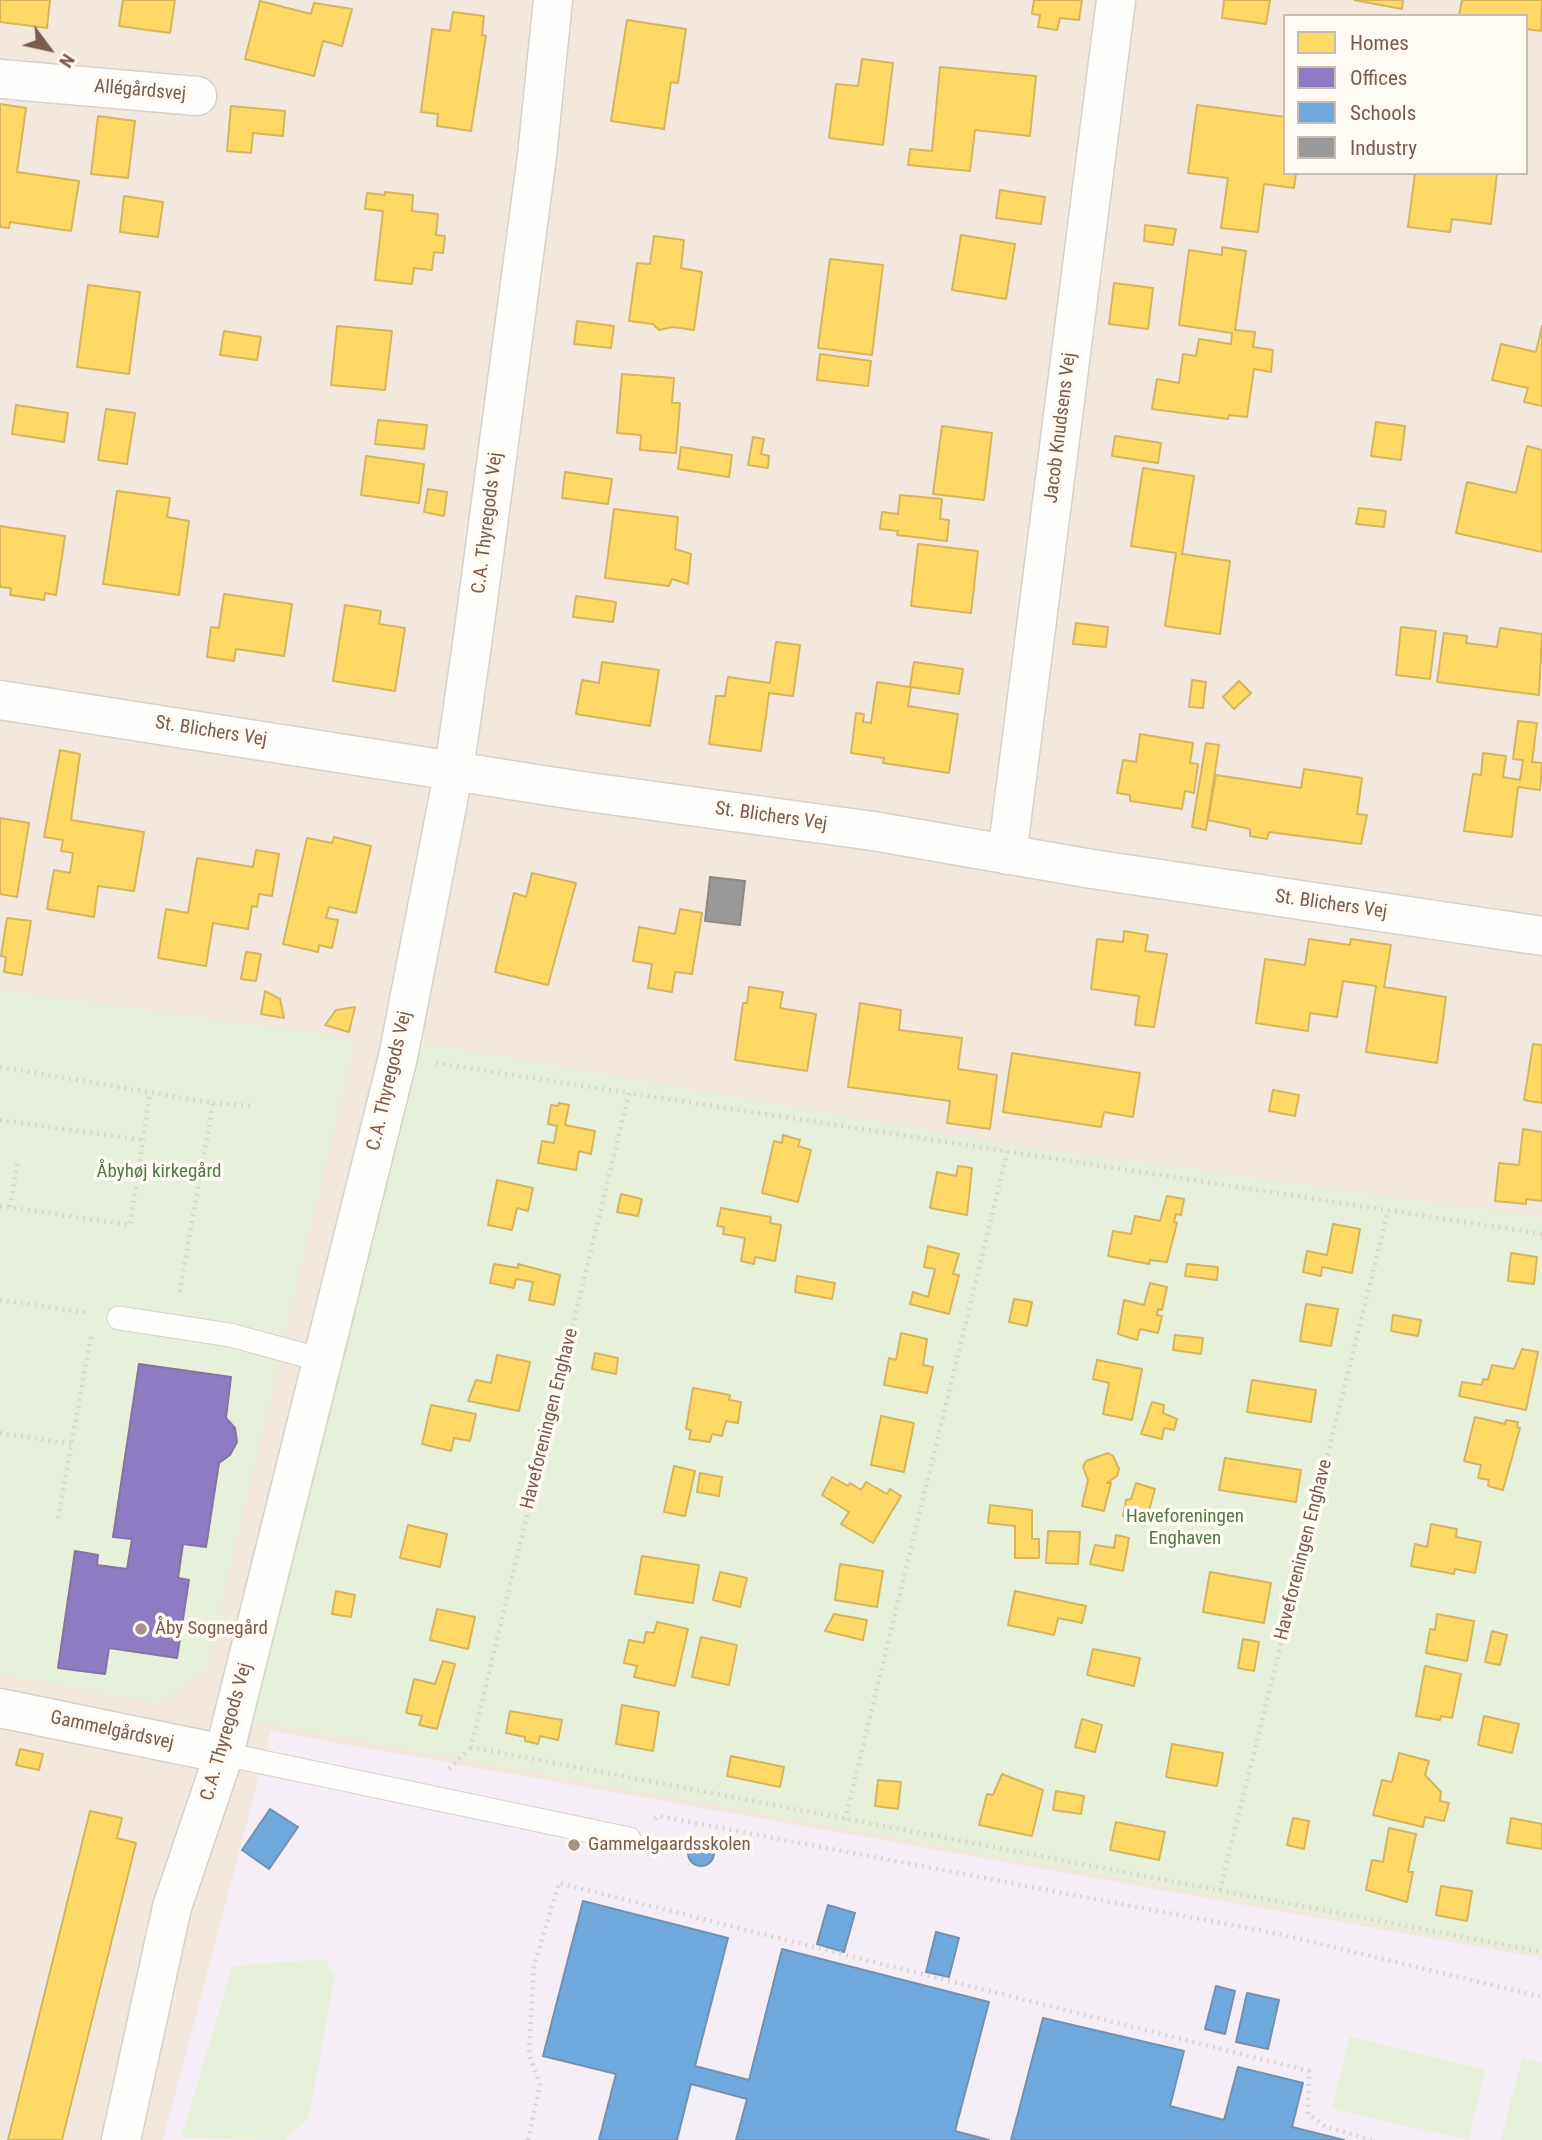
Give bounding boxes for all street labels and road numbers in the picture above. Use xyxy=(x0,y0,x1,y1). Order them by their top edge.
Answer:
street label: Allégårdsvej xyxy=(93,76,187,106)
street label: Jacob Knudsens Vej xyxy=(1040,351,1082,505)
street label: C.A. Thyregods Vej xyxy=(468,451,508,595)
street label: St. Blichers Vej xyxy=(153,712,269,752)
street label: St. Blichers Vej xyxy=(713,798,829,836)
street label: St. Blichers Vej xyxy=(1273,886,1389,924)
street label: C.A. Thyregods Vej xyxy=(363,1009,417,1153)
street label: Haveforeningen Enghave xyxy=(517,1326,583,1512)
street label: Haveforeningen Enghave xyxy=(1271,1457,1337,1643)
street label: C.A. Thyregods Vej xyxy=(196,1660,258,1804)
street label: Gammelgårdsvej xyxy=(48,1707,176,1755)

